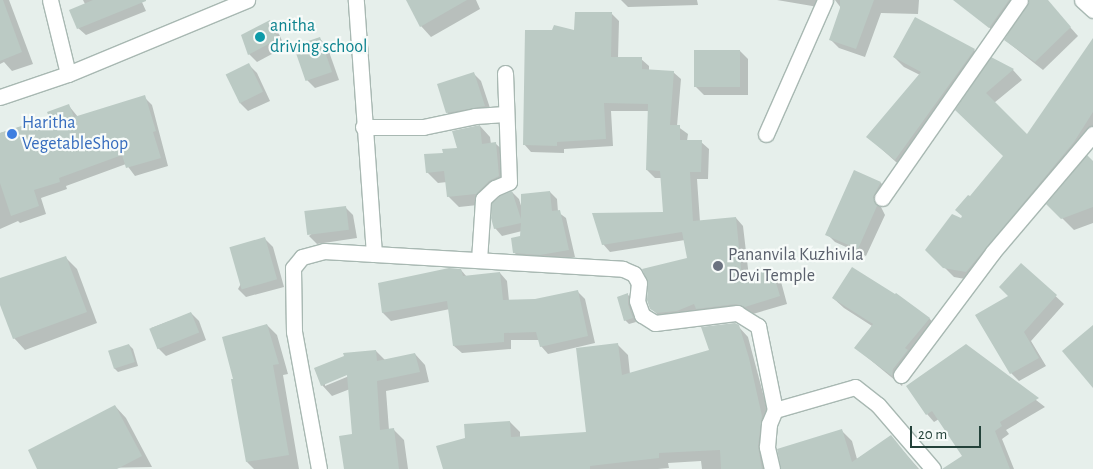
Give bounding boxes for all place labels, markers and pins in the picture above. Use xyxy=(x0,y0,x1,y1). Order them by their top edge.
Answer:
place label: anitha driving school xyxy=(270,16,368,58)
marker: anitha driving school xyxy=(254,31,266,43)
place label: Haritha VegetableShop xyxy=(22,113,128,156)
marker: Haritha VegetableShop xyxy=(6,128,18,140)
place label: Pananvila Kuzhivila Devi Temple xyxy=(728,245,864,288)
marker: Pananvila Kuzhivila Devi Temple xyxy=(712,260,724,272)

